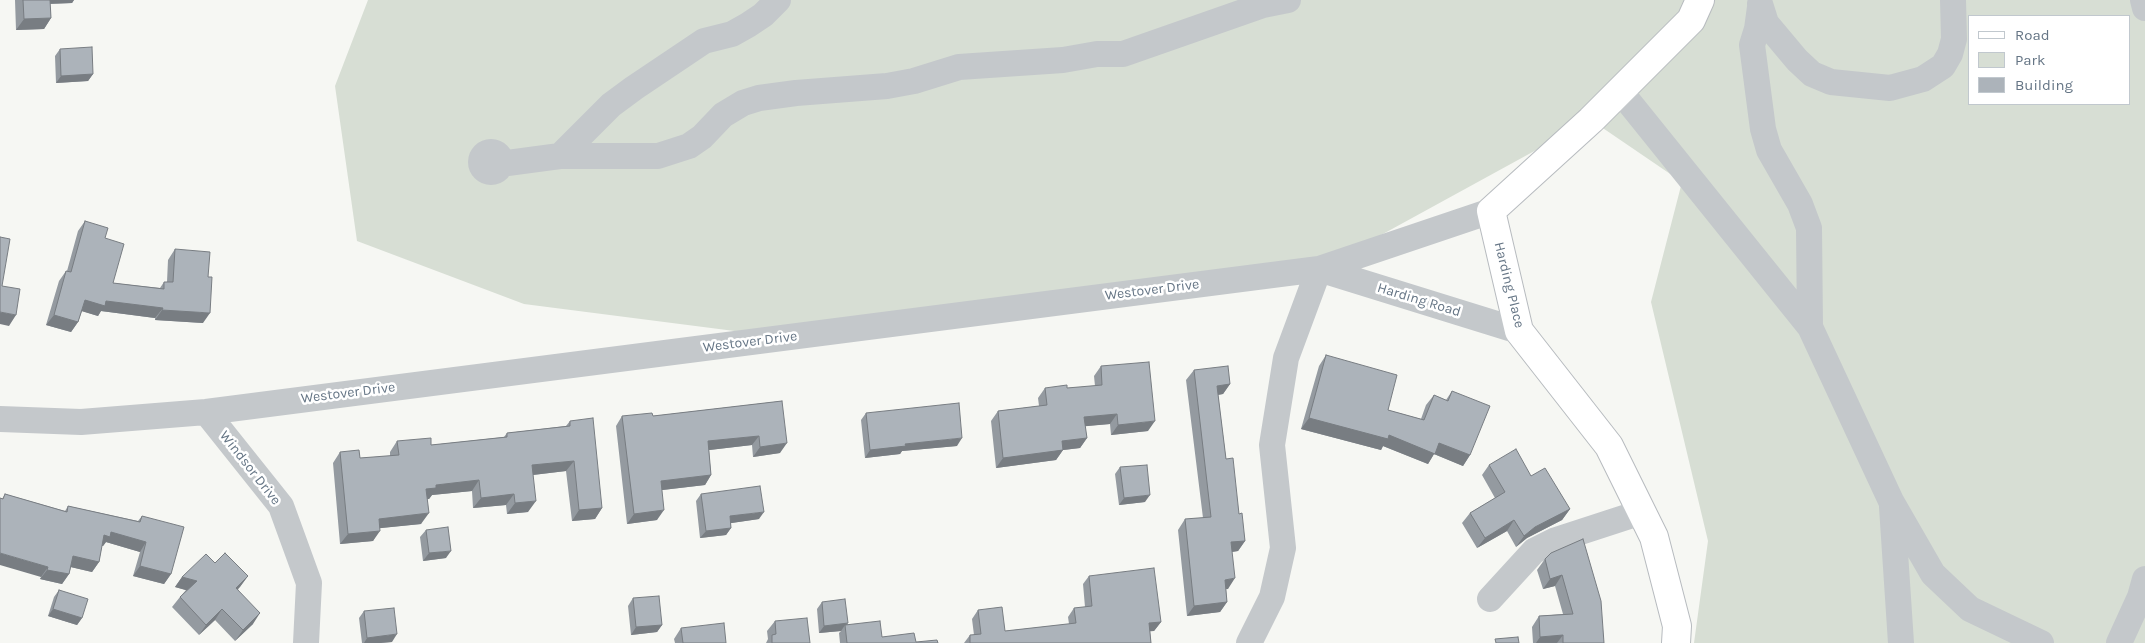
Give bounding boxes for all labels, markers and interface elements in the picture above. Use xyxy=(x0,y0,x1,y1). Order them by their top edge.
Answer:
legend xyxy=(1968,15,2130,105)
text: Road xyxy=(2015,26,2050,44)
text: Park xyxy=(2015,51,2045,69)
text: Building xyxy=(2015,76,2073,94)
street label: Harding Place xyxy=(1490,240,1528,330)
street label: Westover Drive xyxy=(1104,276,1200,304)
street label: Harding Road xyxy=(1375,279,1463,321)
street label: Westover Drive xyxy=(702,328,798,356)
street label: Westover Drive xyxy=(300,379,396,407)
street label: Windsor Drive xyxy=(216,428,284,508)

